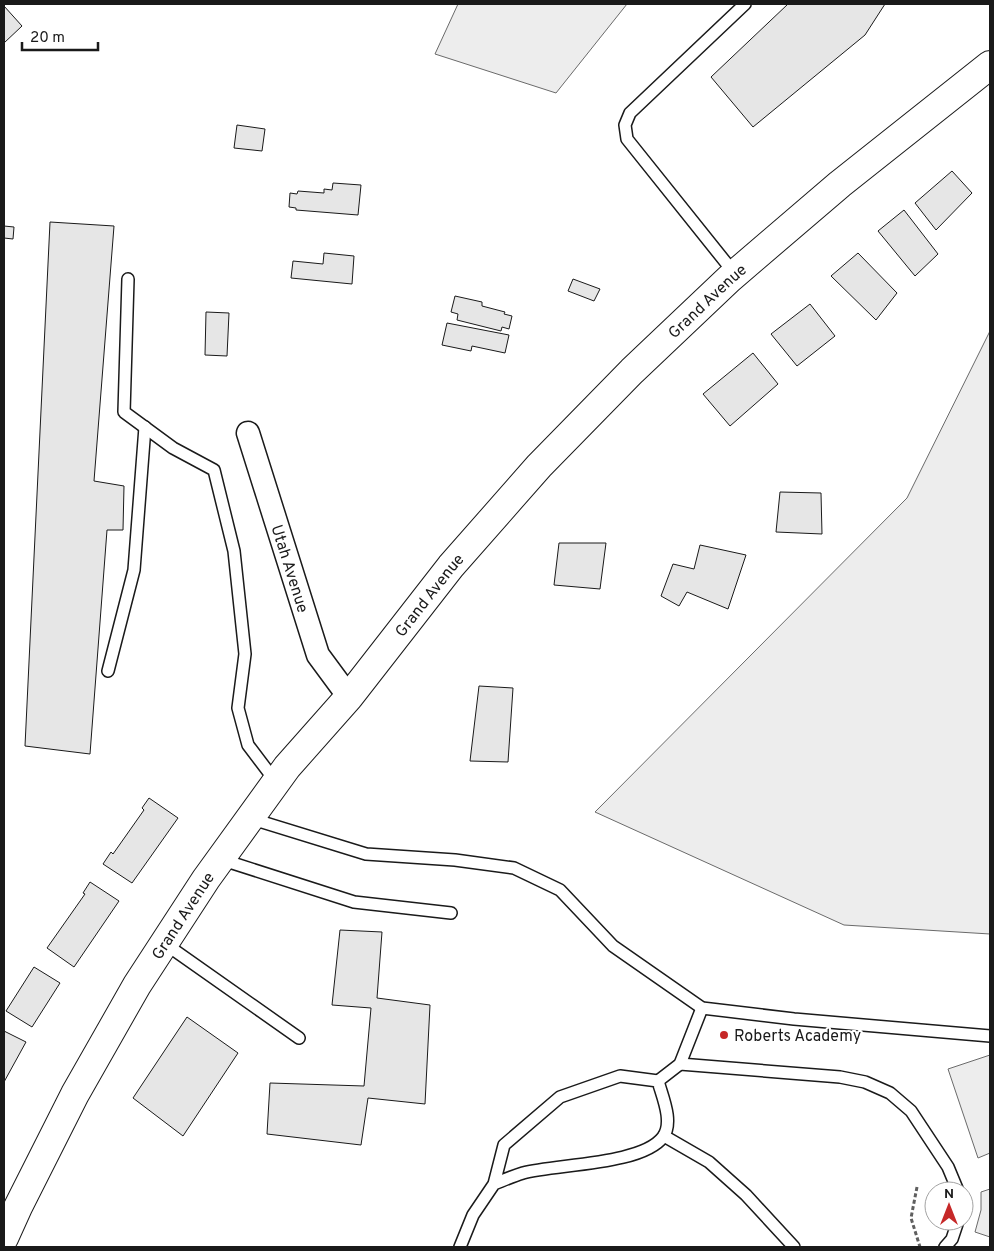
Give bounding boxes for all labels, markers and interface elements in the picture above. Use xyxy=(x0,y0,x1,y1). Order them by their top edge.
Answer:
scale bar xyxy=(22,20,99,52)
text: 20 m xyxy=(30,29,65,48)
street label: Grand Avenue xyxy=(665,260,751,344)
street label: Utah Avenue xyxy=(266,523,312,615)
street label: Grand Avenue xyxy=(392,550,469,642)
street label: Grand Avenue xyxy=(148,869,220,964)
place label: Roberts Academy xyxy=(734,1027,861,1047)
marker: Roberts Academy xyxy=(718,1029,730,1041)
north arrow xyxy=(924,1181,974,1231)
text: N xyxy=(944,1186,954,1203)

